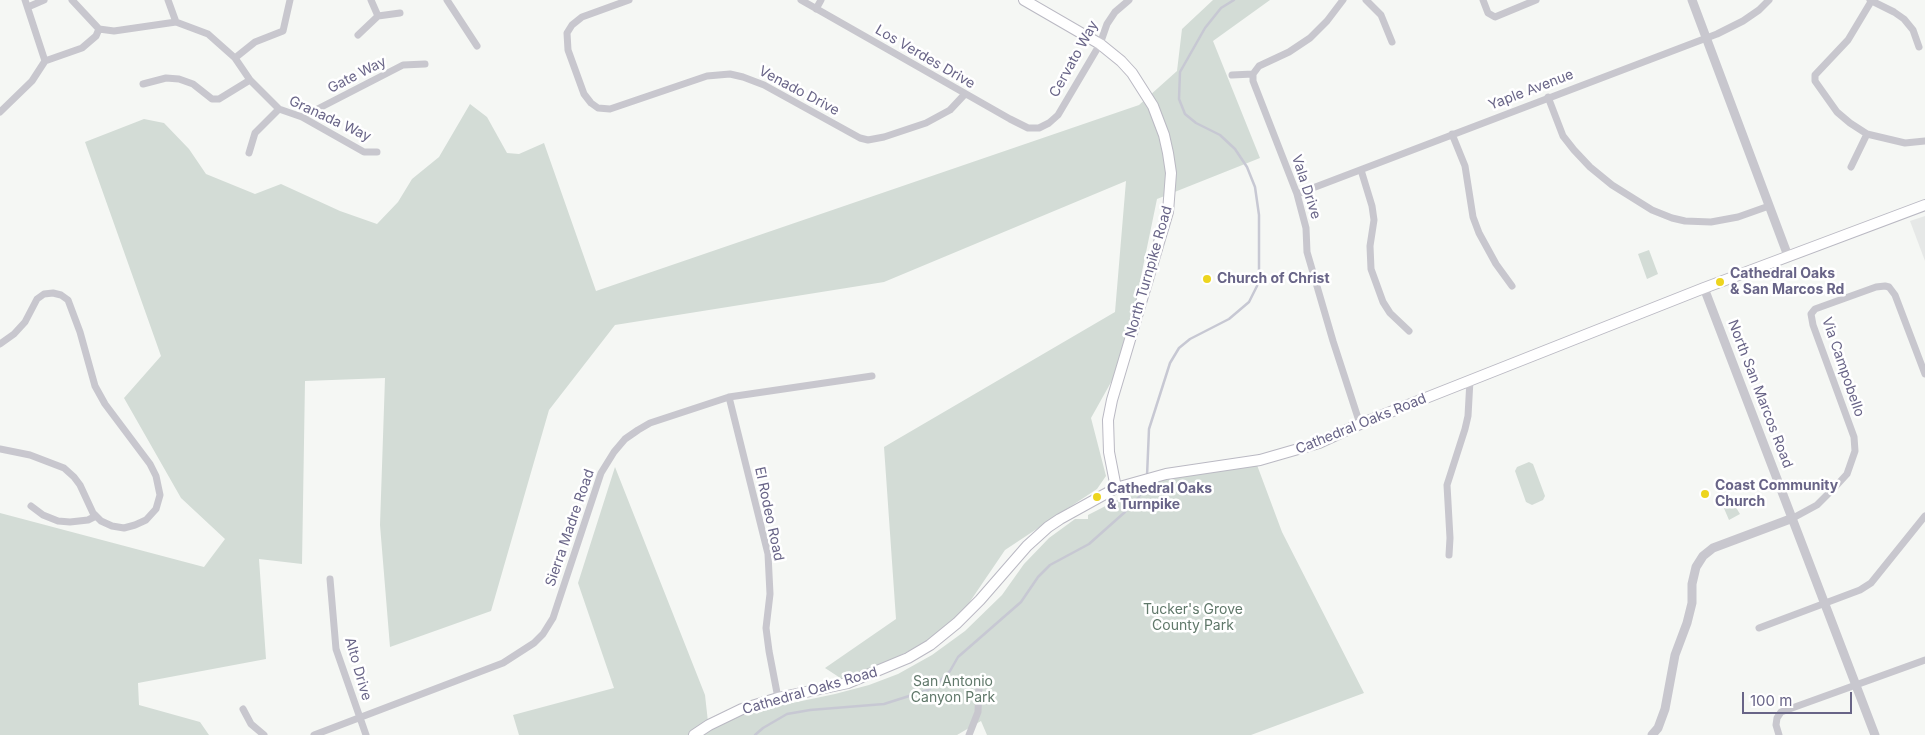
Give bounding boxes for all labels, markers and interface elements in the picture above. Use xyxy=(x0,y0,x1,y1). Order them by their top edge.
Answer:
street label: Cervato Way xyxy=(1046,18,1102,100)
street label: Los Verdes Drive xyxy=(872,22,978,92)
street label: Gate Way xyxy=(325,53,389,97)
street label: Venado Drive xyxy=(756,63,842,119)
street label: Yaple Avenue xyxy=(1486,66,1576,114)
street label: Granada Way xyxy=(286,93,374,145)
street label: Vala Drive xyxy=(1288,153,1324,221)
street label: North Turnpike Road xyxy=(1122,204,1176,340)
place label: Cathedral Oaks & San Marcos Rd xyxy=(1730,266,1844,298)
place label: Church of Christ xyxy=(1217,271,1330,287)
marker: Church of Christ xyxy=(1201,273,1213,285)
marker: Cathedral Oaks & San Marcos Rd xyxy=(1714,276,1726,288)
street label: Via Campobello xyxy=(1818,315,1868,419)
street label: North San Marcos Road xyxy=(1724,318,1796,470)
street label: Cathedral Oaks Road xyxy=(1293,390,1429,458)
street label: El Rodeo Road xyxy=(751,465,787,563)
street label: Sierra Madre Road xyxy=(542,467,598,589)
place label: Coast Community Church xyxy=(1715,478,1838,511)
place label: Cathedral Oaks & Turnpike xyxy=(1107,481,1212,514)
marker: Coast Community Church xyxy=(1699,488,1711,500)
marker: Cathedral Oaks & Turnpike xyxy=(1091,491,1103,503)
park label: Tucker's Grove County Park xyxy=(1143,602,1243,634)
street label: Alto Drive xyxy=(341,636,375,702)
street label: Cathedral Oaks Road xyxy=(741,664,879,718)
park label: San Antonio Canyon Park xyxy=(911,674,995,706)
scale bar xyxy=(1745,682,1855,714)
text: 100 m xyxy=(1750,691,1792,710)

